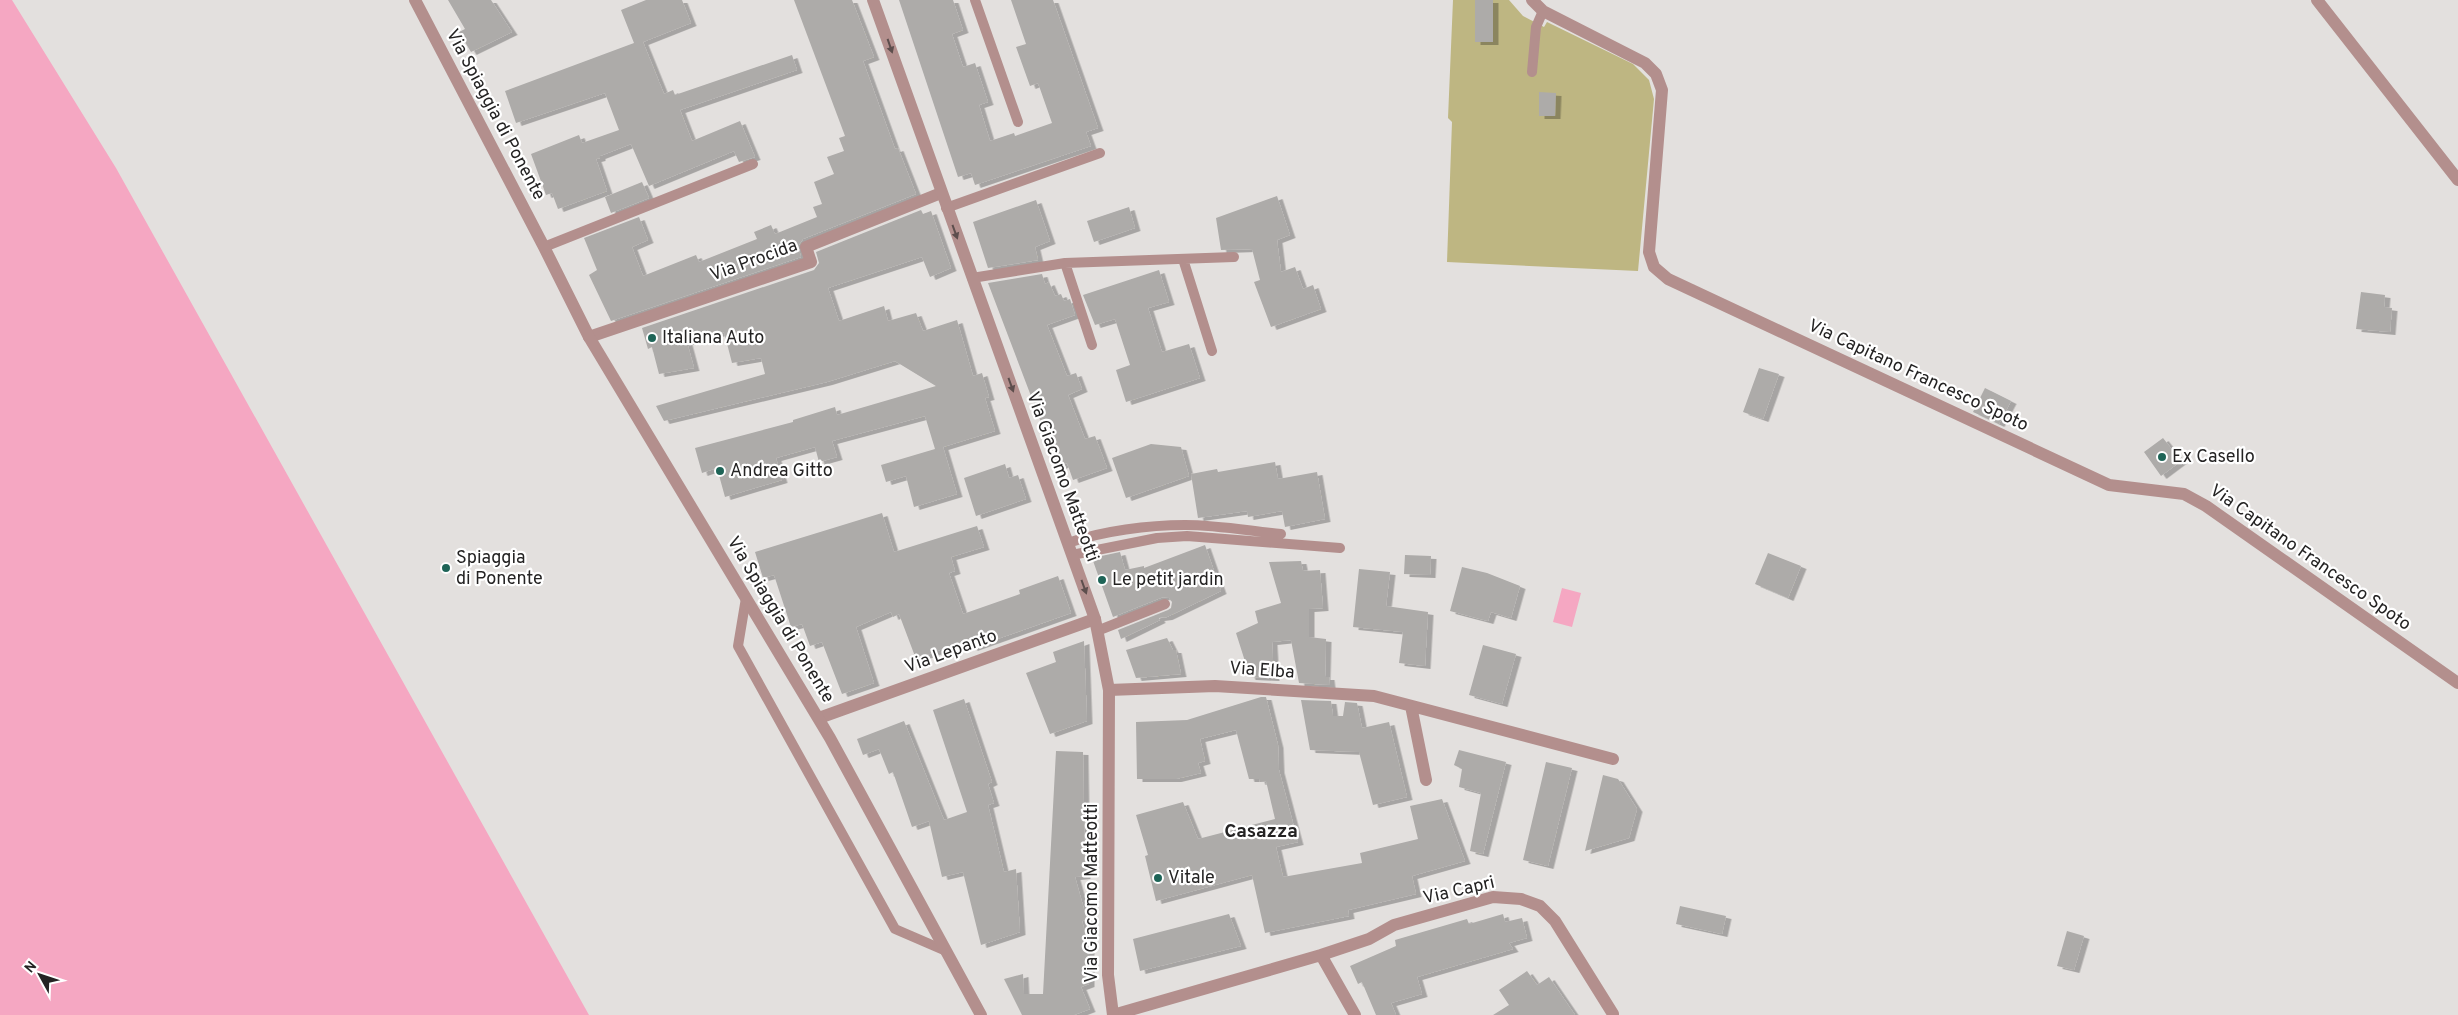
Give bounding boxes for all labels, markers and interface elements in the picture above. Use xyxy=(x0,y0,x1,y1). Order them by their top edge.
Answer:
street label: Via Spiaggia di Ponente xyxy=(440,26,550,204)
one-way arrow xyxy=(886,39,894,54)
one-way arrow xyxy=(951,225,959,240)
street label: Via Procida xyxy=(707,235,801,287)
street label: Via Capitano Francesco Spoto xyxy=(1804,315,2032,437)
place label: Italiana Auto xyxy=(662,327,764,350)
marker: Italiana Auto xyxy=(646,332,658,344)
one-way arrow xyxy=(1007,378,1015,393)
street label: Via Giacomo Matteotti xyxy=(1021,389,1103,565)
place label: Ex Casello xyxy=(2172,446,2255,469)
marker: Ex Casello xyxy=(2156,451,2168,463)
place label: Andrea Gitto xyxy=(730,460,833,483)
marker: Andrea Gitto xyxy=(714,465,726,477)
street label: Via Capitano Francesco Spoto xyxy=(2205,480,2415,636)
street label: Via Spiaggia di Ponente xyxy=(721,532,839,708)
place label: Spiaggia di Ponente xyxy=(456,547,543,591)
marker: Spiaggia di Ponente xyxy=(440,562,452,574)
place label: Le petit jardin xyxy=(1112,569,1224,592)
marker: Le petit jardin xyxy=(1096,574,1108,586)
one-way arrow xyxy=(1080,580,1088,595)
street label: Via Lepanto xyxy=(902,625,1000,679)
street label: Via Elba xyxy=(1229,657,1295,685)
street label: Via Giacomo Matteotti xyxy=(1081,803,1104,983)
district label: Casazza xyxy=(1224,820,1298,844)
place label: Vitale xyxy=(1168,867,1215,890)
marker: Vitale xyxy=(1152,872,1164,884)
street label: Via Capri xyxy=(1421,872,1497,910)
north arrow xyxy=(15,950,65,1000)
text: N xyxy=(21,958,41,977)

